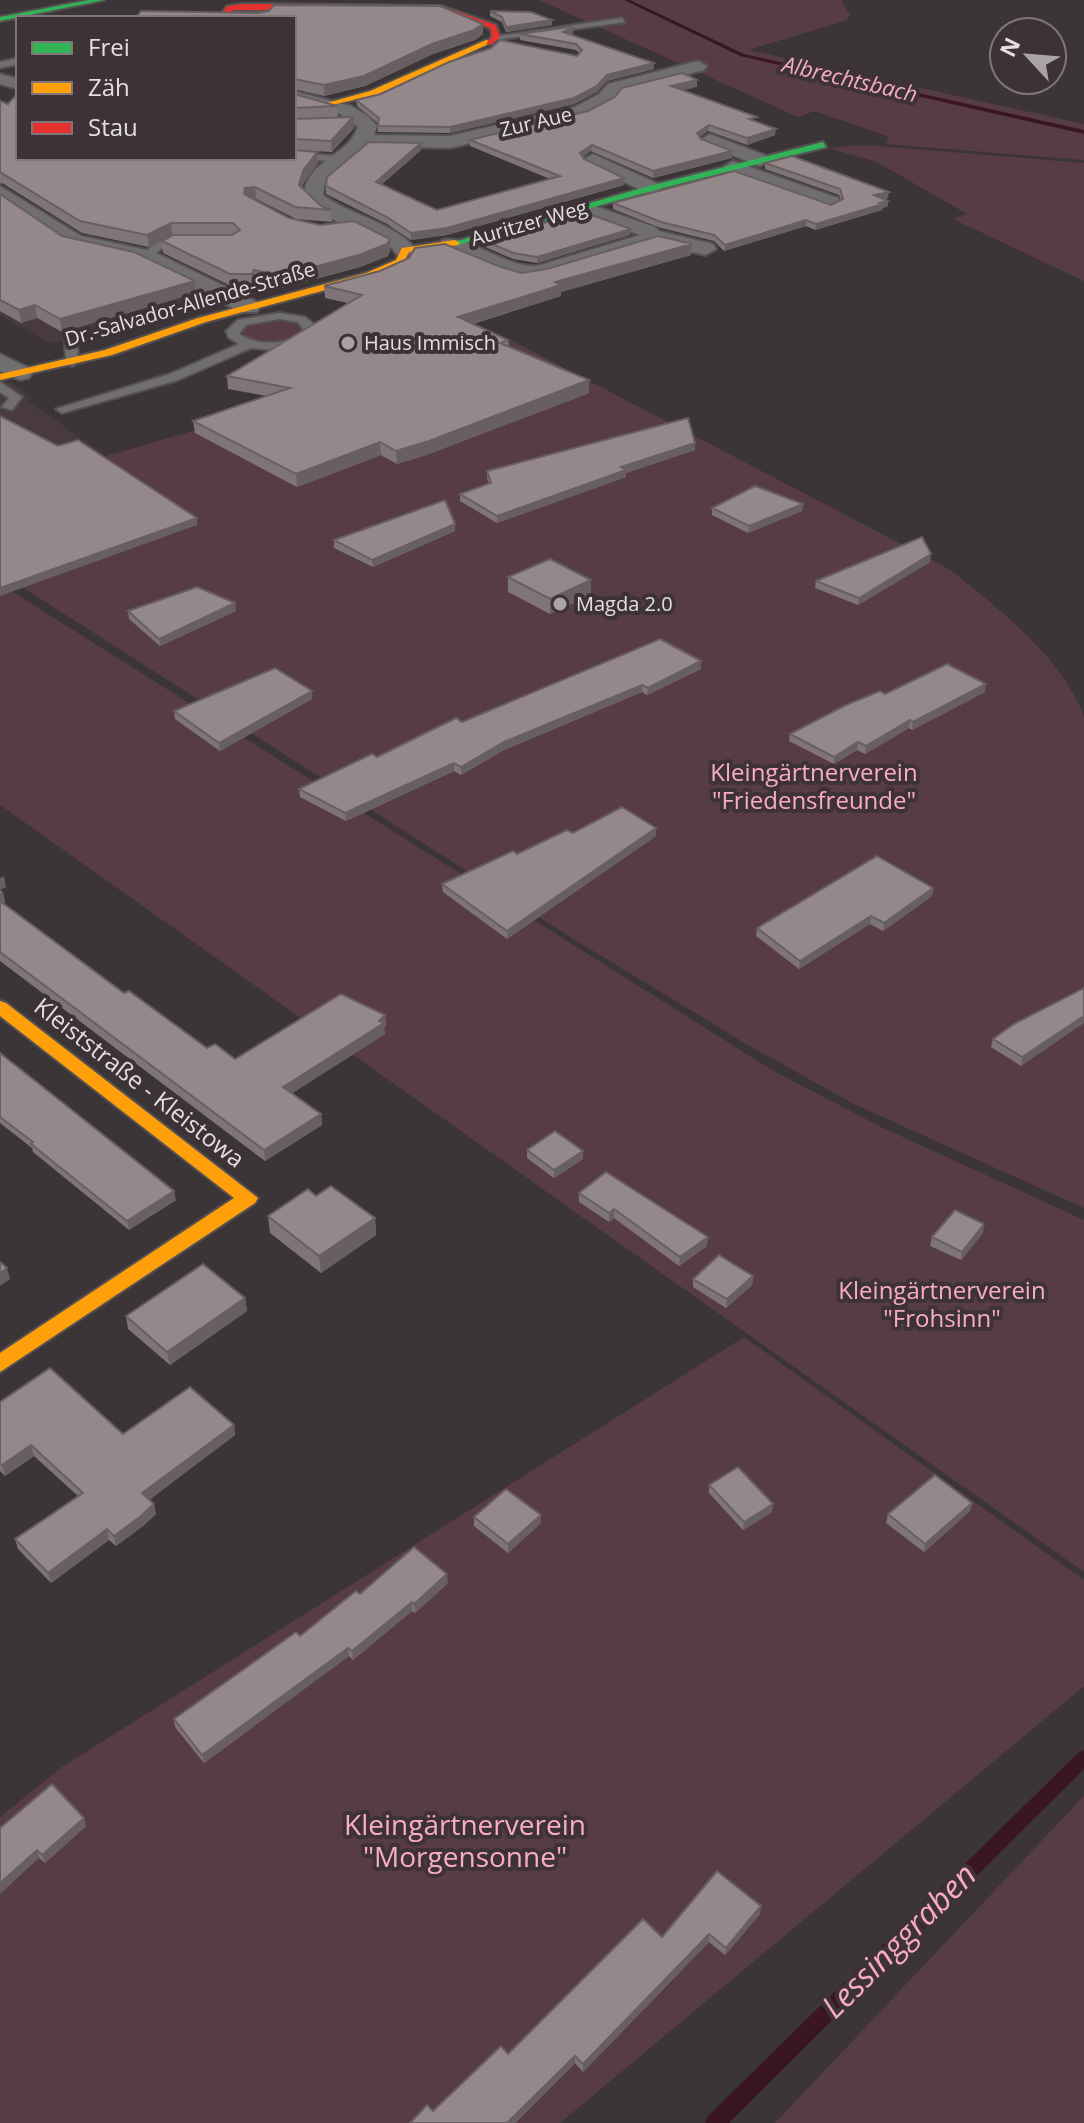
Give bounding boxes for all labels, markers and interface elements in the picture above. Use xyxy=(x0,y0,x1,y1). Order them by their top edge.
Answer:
legend xyxy=(16,16,296,160)
north arrow xyxy=(988,16,1068,96)
text: Frei xyxy=(88,30,130,63)
text: N xyxy=(992,32,1027,61)
water label: Albrechtsbach xyxy=(778,48,921,108)
text: Zäh xyxy=(88,70,130,103)
street label: Zur Aue xyxy=(497,100,575,143)
text: Stau xyxy=(88,110,138,143)
street label: Auritzer Weg xyxy=(468,193,590,252)
street label: Dr.-Salvador-Allende-Straße xyxy=(62,255,318,352)
place label: Haus Immisch xyxy=(364,329,496,356)
marker: Haus Immisch xyxy=(339,334,357,352)
place label: Magda 2.0 xyxy=(576,590,673,617)
marker: Magda 2.0 xyxy=(551,595,569,613)
park label: Kleingärtnerverein "Friedensfreunde" xyxy=(710,755,918,816)
street label: Kleiststraße - Kleistowa xyxy=(28,989,252,1174)
park label: Kleingärtnerverein "Frohsinn" xyxy=(838,1273,1046,1334)
park label: Kleingärtnerverein "Morgensonne" xyxy=(344,1805,586,1875)
water label: Lessinggraben xyxy=(811,1853,985,2027)

